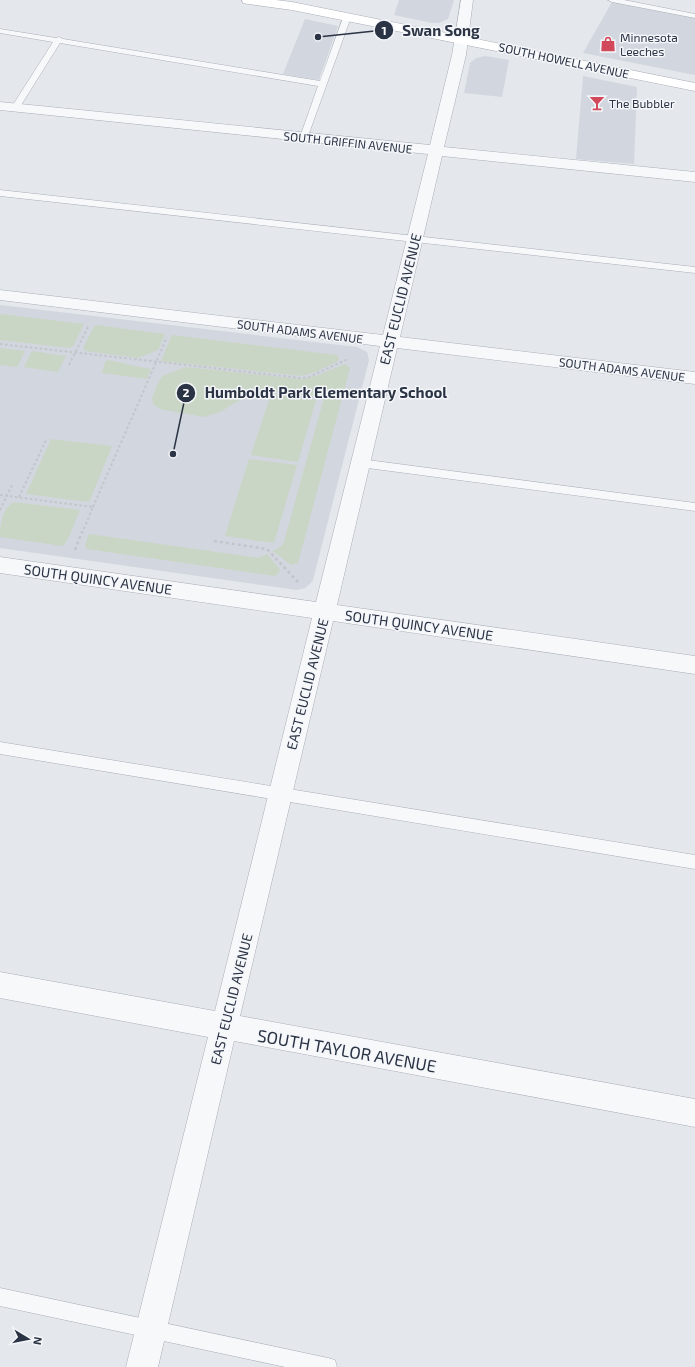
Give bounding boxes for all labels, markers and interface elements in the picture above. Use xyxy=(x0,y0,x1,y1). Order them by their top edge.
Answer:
callout: Swan Song xyxy=(374,17,487,44)
text: Swan Song xyxy=(402,21,480,39)
text: 1 xyxy=(381,23,387,37)
place label: Minnesota Leeches xyxy=(620,30,678,58)
shop icon: Minnesota Leeches xyxy=(599,35,617,53)
street label: SOUTH HOWELL AVENUE xyxy=(497,39,631,81)
bar icon: The Bubbler xyxy=(588,94,606,112)
place label: The Bubbler xyxy=(609,96,675,110)
street label: SOUTH GRIFFIN AVENUE xyxy=(283,128,413,156)
street label: EAST EUCLID AVENUE xyxy=(375,231,425,367)
street label: SOUTH ADAMS AVENUE xyxy=(236,316,364,346)
street label: SOUTH ADAMS AVENUE xyxy=(558,354,686,384)
callout: Humboldt Park Elementary School xyxy=(176,380,455,407)
text: Humboldt Park Elementary School xyxy=(205,383,447,402)
text: 2 xyxy=(183,385,190,399)
street label: SOUTH QUINCY AVENUE xyxy=(23,560,173,598)
street label: SOUTH QUINCY AVENUE xyxy=(344,606,494,644)
street label: EAST EUCLID AVENUE xyxy=(282,616,332,752)
street label: EAST EUCLID AVENUE xyxy=(206,931,256,1067)
street label: SOUTH TAYLOR AVENUE xyxy=(256,1024,438,1076)
north arrow xyxy=(8,1319,48,1359)
text: N xyxy=(31,1336,45,1346)

